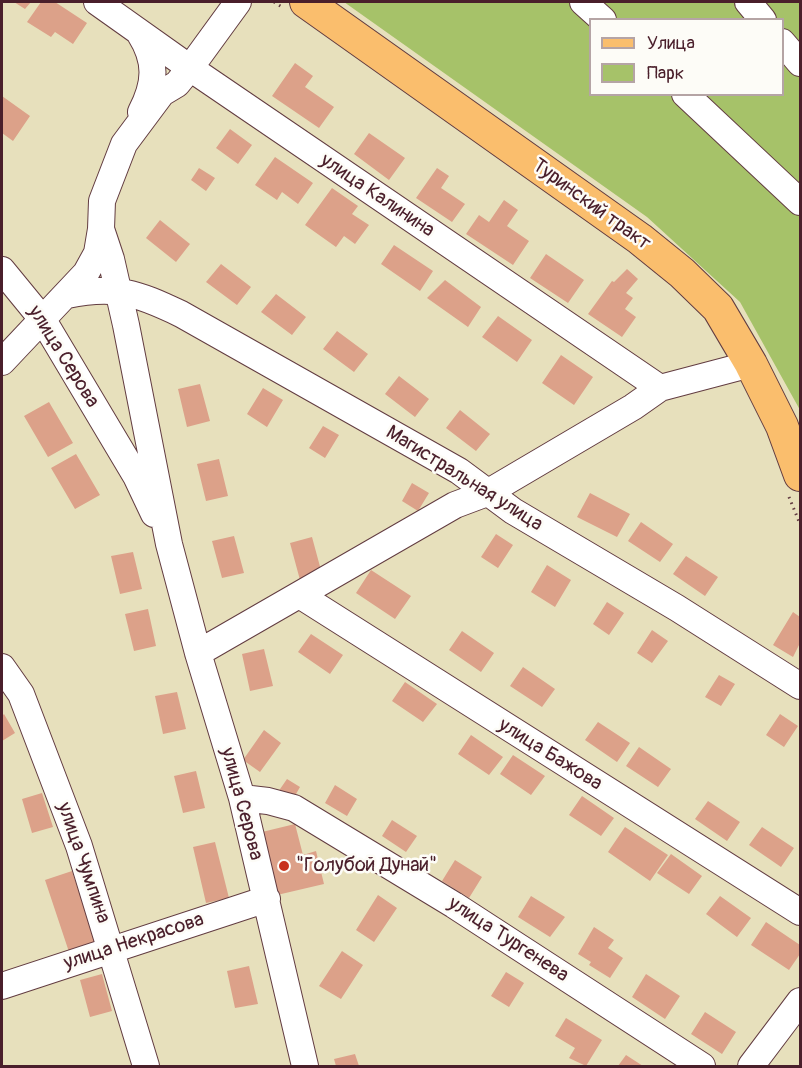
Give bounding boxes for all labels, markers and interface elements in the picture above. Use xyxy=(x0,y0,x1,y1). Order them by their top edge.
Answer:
legend xyxy=(589,18,784,96)
text: Улица xyxy=(647,32,695,55)
text: Парк xyxy=(647,62,684,85)
street label: улица Калинина xyxy=(315,149,439,243)
street label: Туринский тракт xyxy=(527,154,655,256)
street label: улица Серова xyxy=(22,302,104,412)
street label: Магистральная улица xyxy=(381,421,547,537)
street label: улица Бажова xyxy=(494,714,606,796)
street label: улица Серова xyxy=(214,745,268,863)
street label: улица Чумпина xyxy=(51,799,115,927)
place label: "Голубой Дунай" xyxy=(296,854,437,878)
marker: "Голубой Дунай" xyxy=(277,859,291,873)
street label: улица Тургенева xyxy=(443,892,573,988)
street label: улица Некрасова xyxy=(61,908,207,976)

